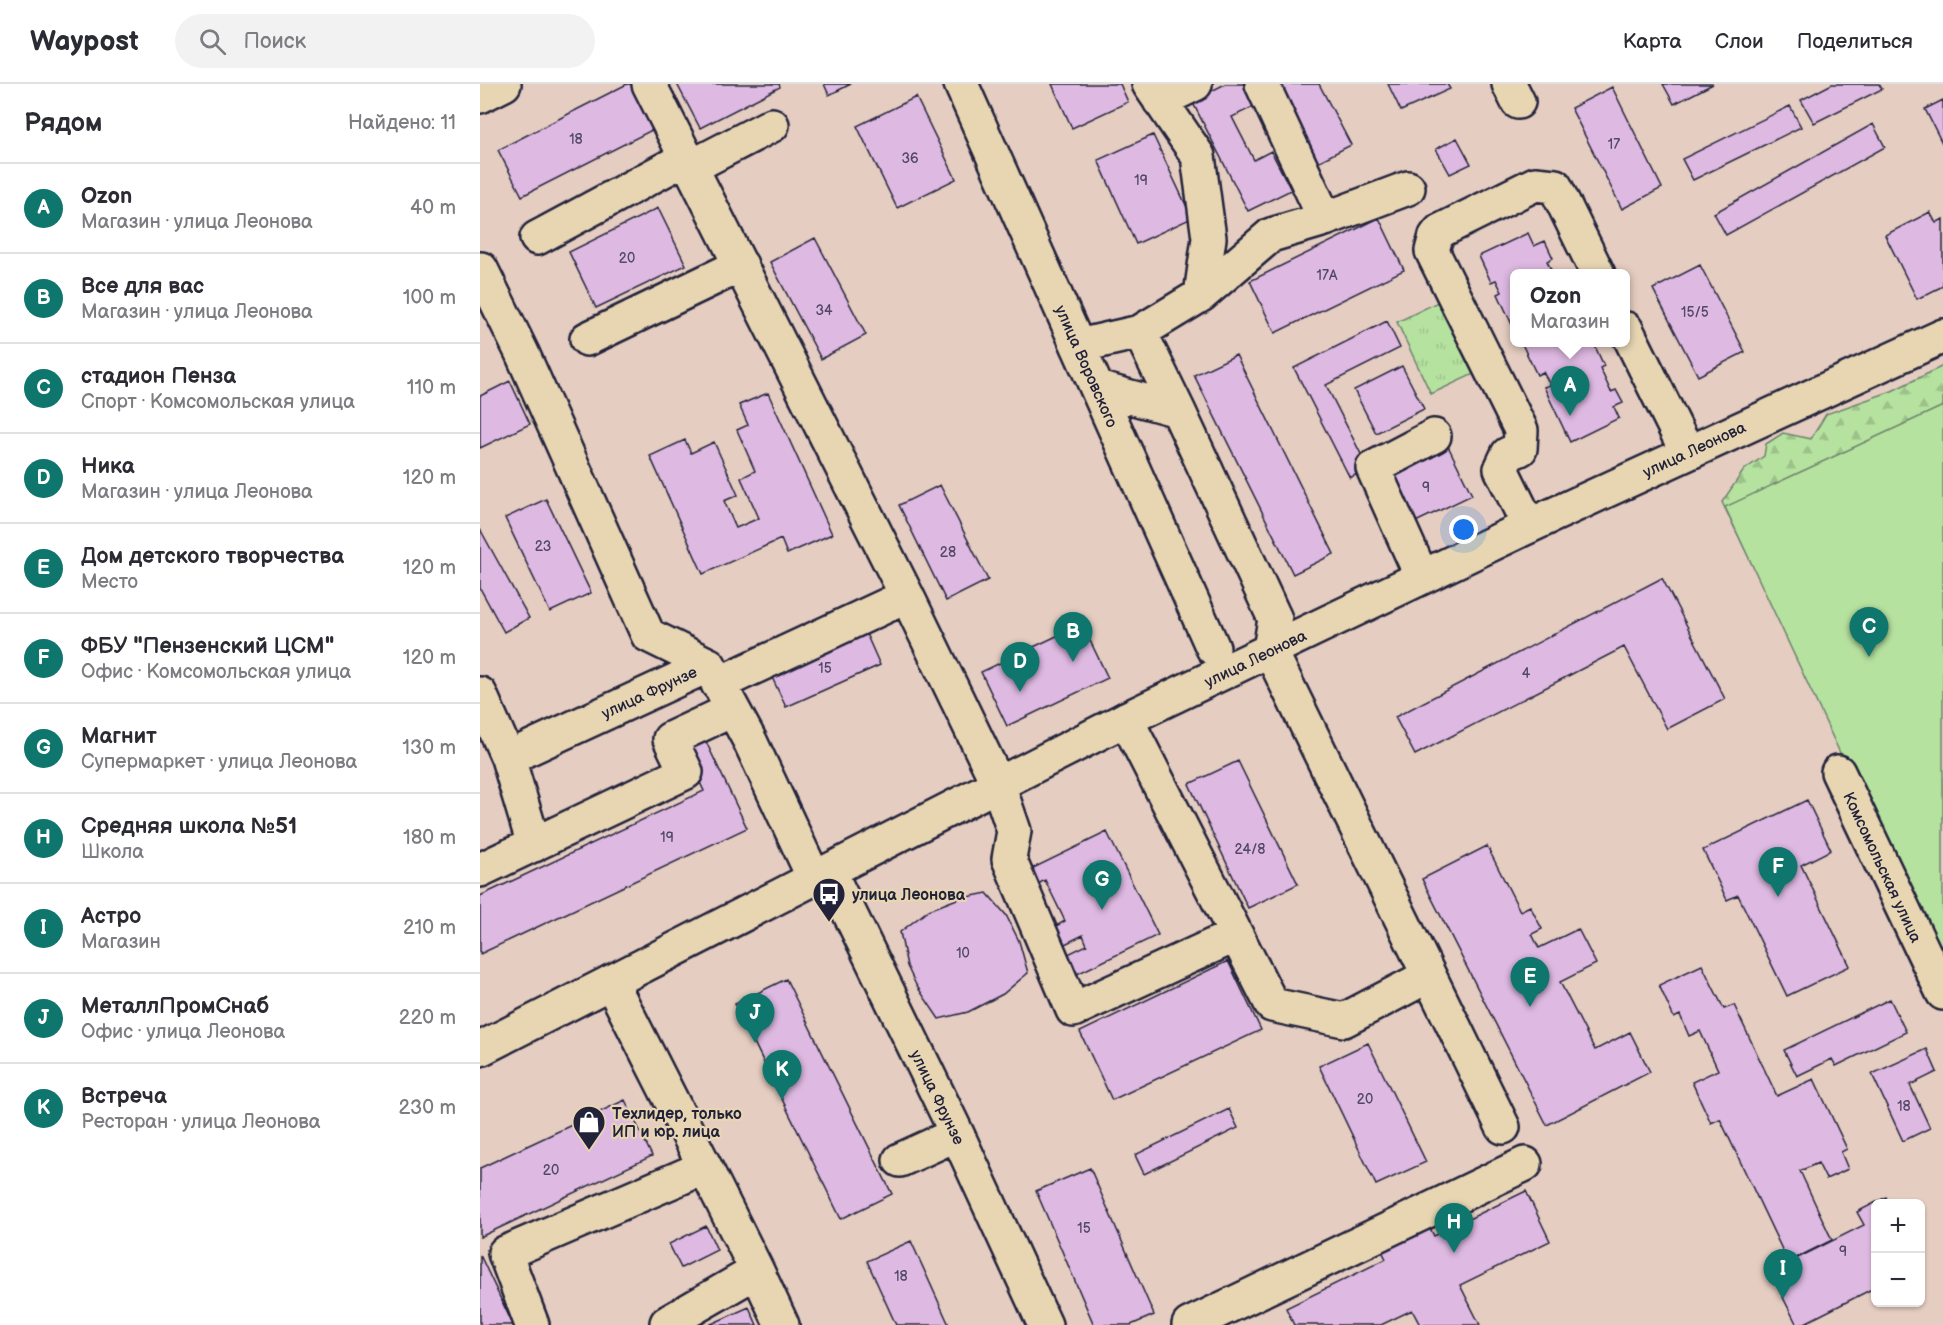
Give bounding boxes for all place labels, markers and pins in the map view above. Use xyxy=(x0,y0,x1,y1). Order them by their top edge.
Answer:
pin: A xyxy=(1550,366,1590,416)
pin: C xyxy=(1850,608,1888,657)
pin: B xyxy=(1054,612,1092,662)
pin: D xyxy=(1000,642,1040,692)
pin: F xyxy=(1758,848,1798,897)
pin: G xyxy=(1082,860,1122,910)
bus stop icon: улица Леонова xyxy=(811,876,847,923)
place label: улица Леонова xyxy=(852,886,966,905)
pin: E xyxy=(1510,958,1550,1007)
pin: J xyxy=(736,994,774,1043)
pin: K xyxy=(762,1050,802,1100)
shop icon: Техлидер, только ИП и юр. лица xyxy=(571,1104,607,1151)
place label: Техлидер, только ИП и юр. лица xyxy=(612,1105,742,1142)
pin: H xyxy=(1434,1204,1474,1253)
pin: I xyxy=(1764,1250,1802,1299)

